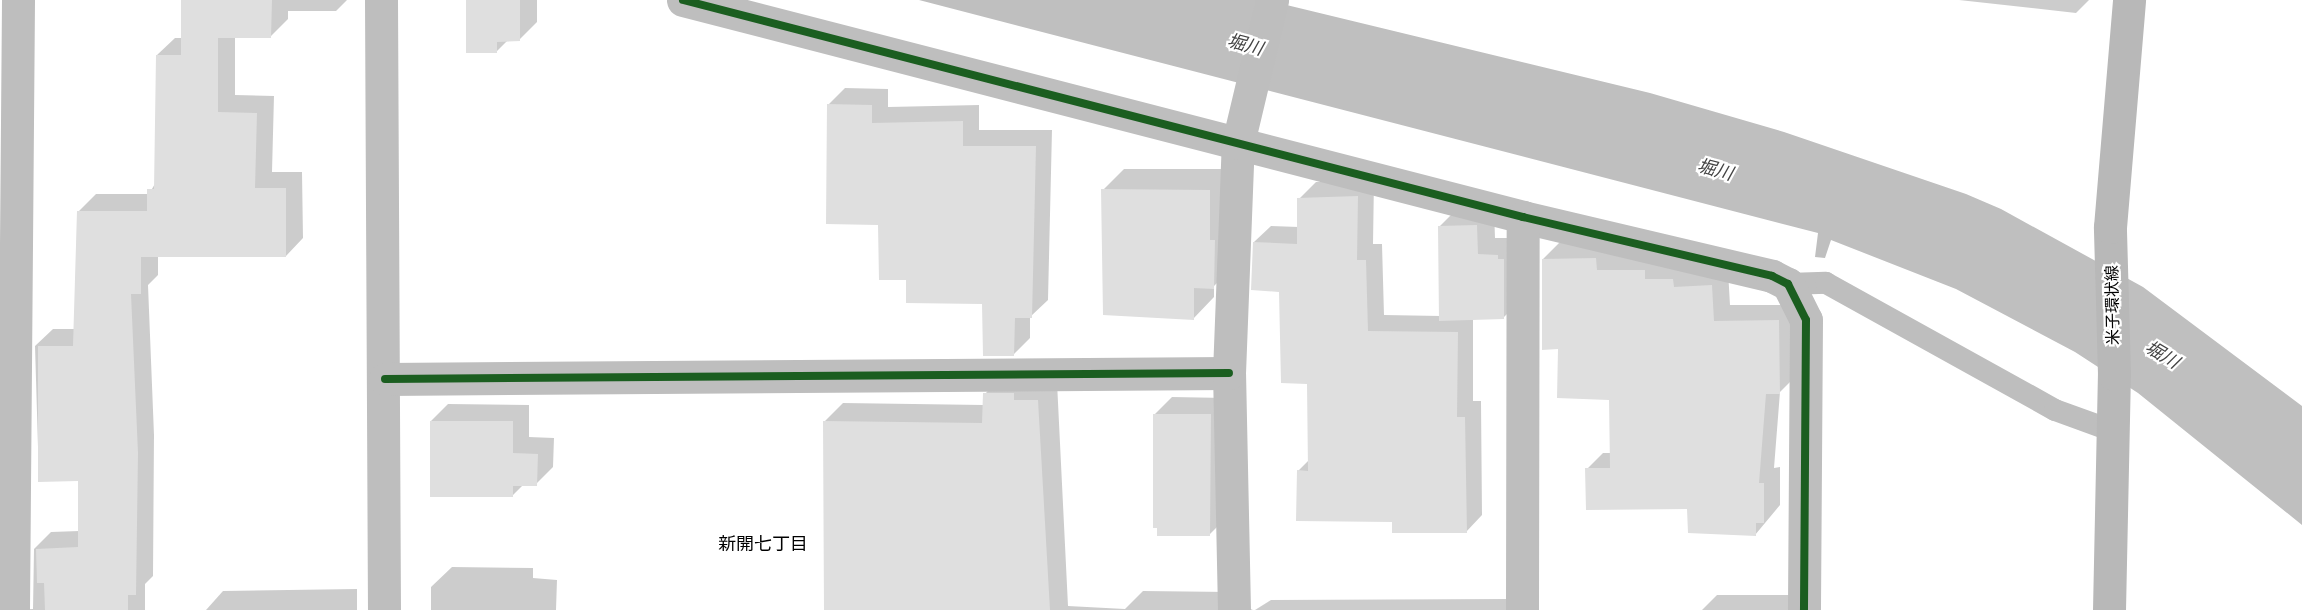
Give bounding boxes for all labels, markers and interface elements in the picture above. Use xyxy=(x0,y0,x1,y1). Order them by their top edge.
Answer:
water label: 堀川 xyxy=(1225,30,1265,60)
water label: 堀川 xyxy=(1695,155,1735,185)
street label: 米子環状線 xyxy=(2102,265,2122,345)
water label: 堀川 xyxy=(2141,336,2183,374)
district label: 新開七丁目 xyxy=(718,533,808,555)

